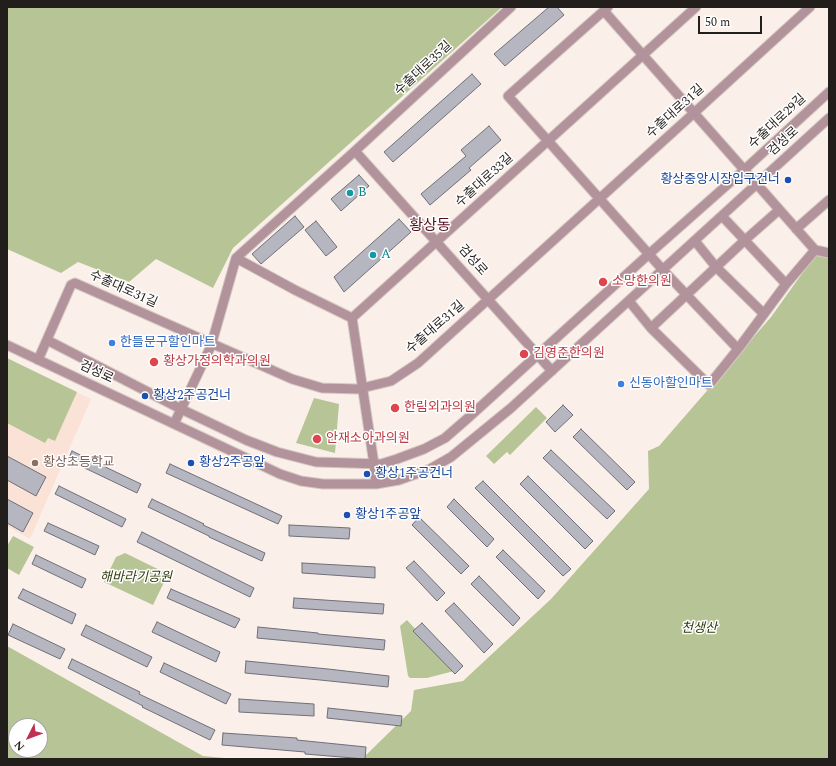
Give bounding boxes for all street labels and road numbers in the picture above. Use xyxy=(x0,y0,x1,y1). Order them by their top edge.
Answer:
street label: 수출대로35길 xyxy=(392,38,456,100)
street label: 수출대로31길 xyxy=(644,82,708,142)
street label: 수출대로29길 xyxy=(746,91,810,153)
street label: 검성로 xyxy=(765,124,803,160)
street label: 수출대로33길 xyxy=(453,151,517,211)
street label: 검성로 xyxy=(454,242,490,280)
street label: 수출대로31길 xyxy=(87,268,159,312)
street label: 수출대로31길 xyxy=(403,298,469,358)
street label: 검성로 xyxy=(76,358,116,388)

